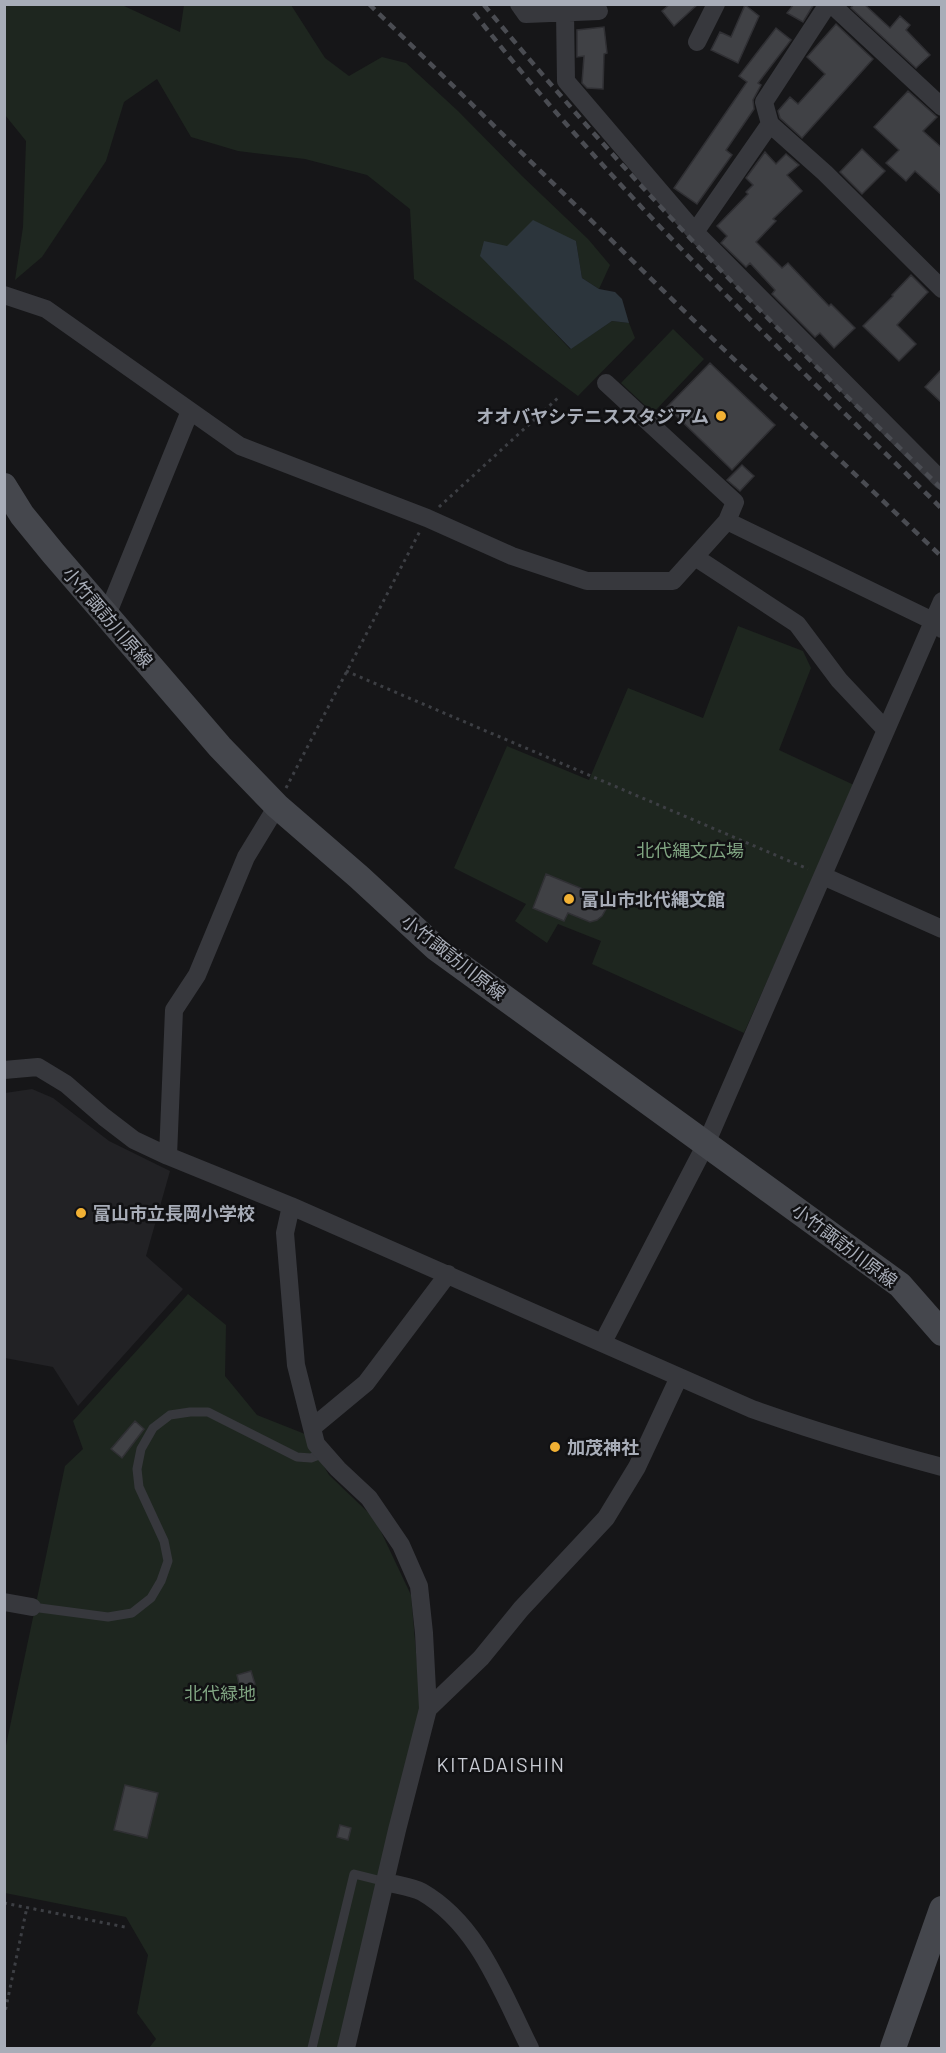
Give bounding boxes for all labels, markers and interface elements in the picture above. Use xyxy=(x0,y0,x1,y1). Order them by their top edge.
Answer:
place label: オオバヤシテニススタジアム xyxy=(476,405,709,427)
marker: オオバヤシテニススタジアム xyxy=(714,409,728,423)
street label: 小竹諏訪川原線 xyxy=(58,562,158,672)
park label: 北代縄文広場 xyxy=(636,839,744,861)
place label: 富山市北代縄文館 xyxy=(581,888,725,910)
marker: 富山市北代縄文館 xyxy=(562,892,576,906)
street label: 小竹諏訪川原線 xyxy=(398,910,510,1004)
street label: 小竹諏訪川原線 xyxy=(788,1198,902,1292)
place label: 富山市立長岡小学校 xyxy=(93,1202,255,1224)
marker: 富山市立長岡小学校 xyxy=(74,1206,88,1220)
place label: 加茂神社 xyxy=(567,1436,639,1458)
marker: 加茂神社 xyxy=(548,1440,562,1454)
park label: 北代緑地 xyxy=(184,1682,256,1704)
district label: KITADAISHIN xyxy=(437,1752,565,1776)

